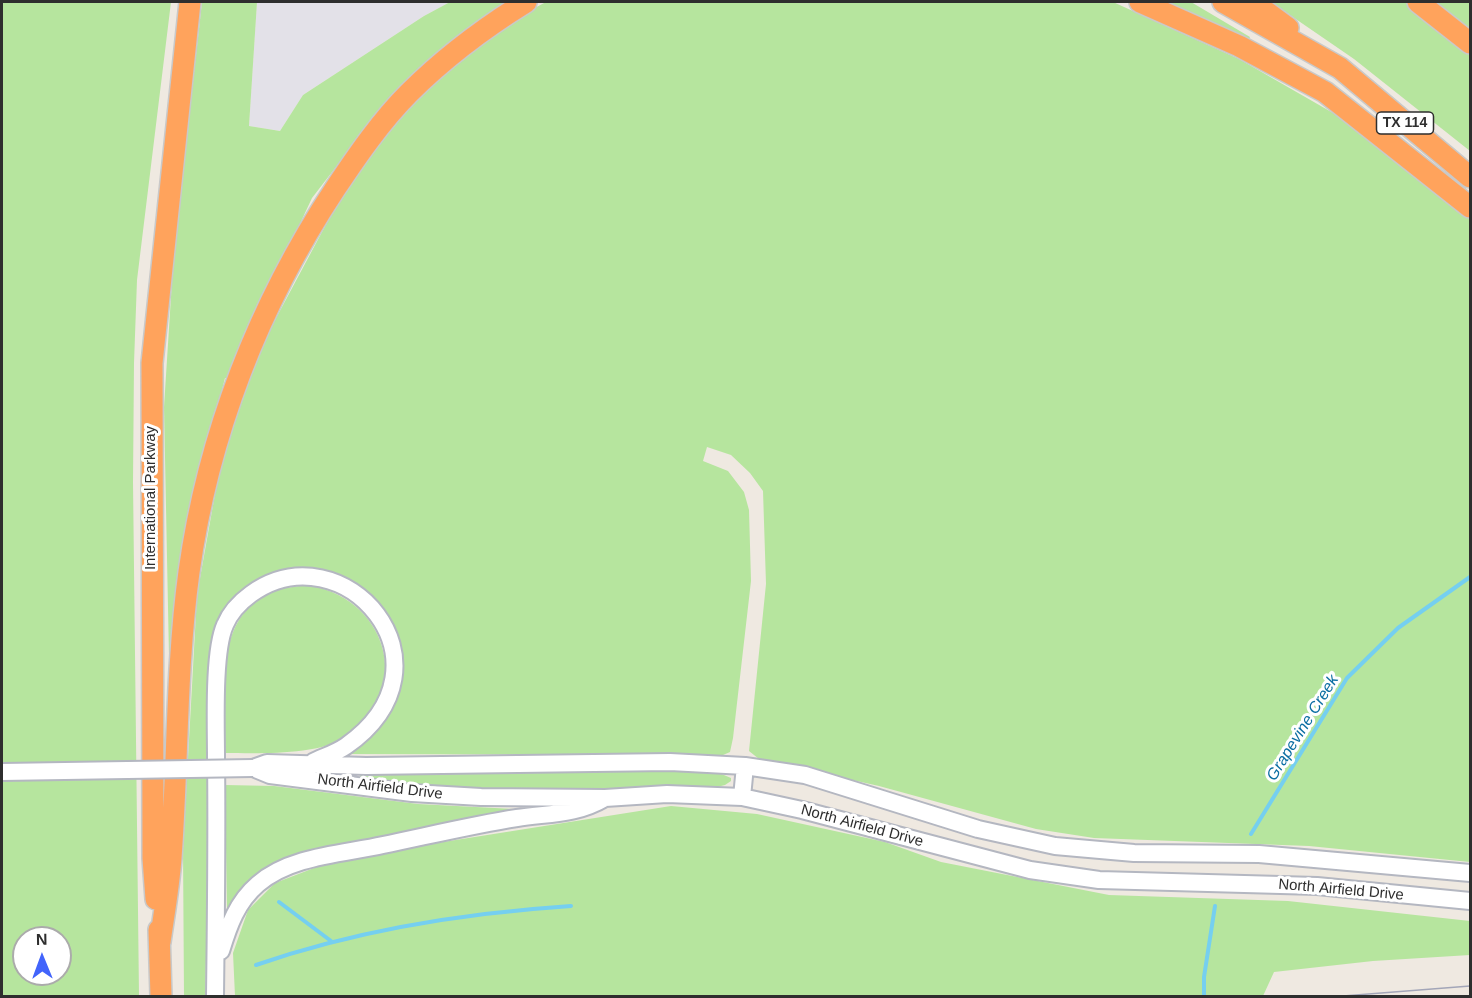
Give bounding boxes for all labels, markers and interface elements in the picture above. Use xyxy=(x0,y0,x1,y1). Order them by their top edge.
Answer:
road number: TX 114 xyxy=(1376,112,1434,134)
street label: International Parkway xyxy=(142,426,160,570)
water label: Grapevine Creek xyxy=(1263,672,1343,784)
street label: North Airfield Drive xyxy=(316,770,444,804)
street label: North Airfield Drive xyxy=(799,801,925,851)
street label: North Airfield Drive xyxy=(1278,876,1404,904)
north arrow xyxy=(12,926,72,986)
text: N xyxy=(36,931,48,948)

